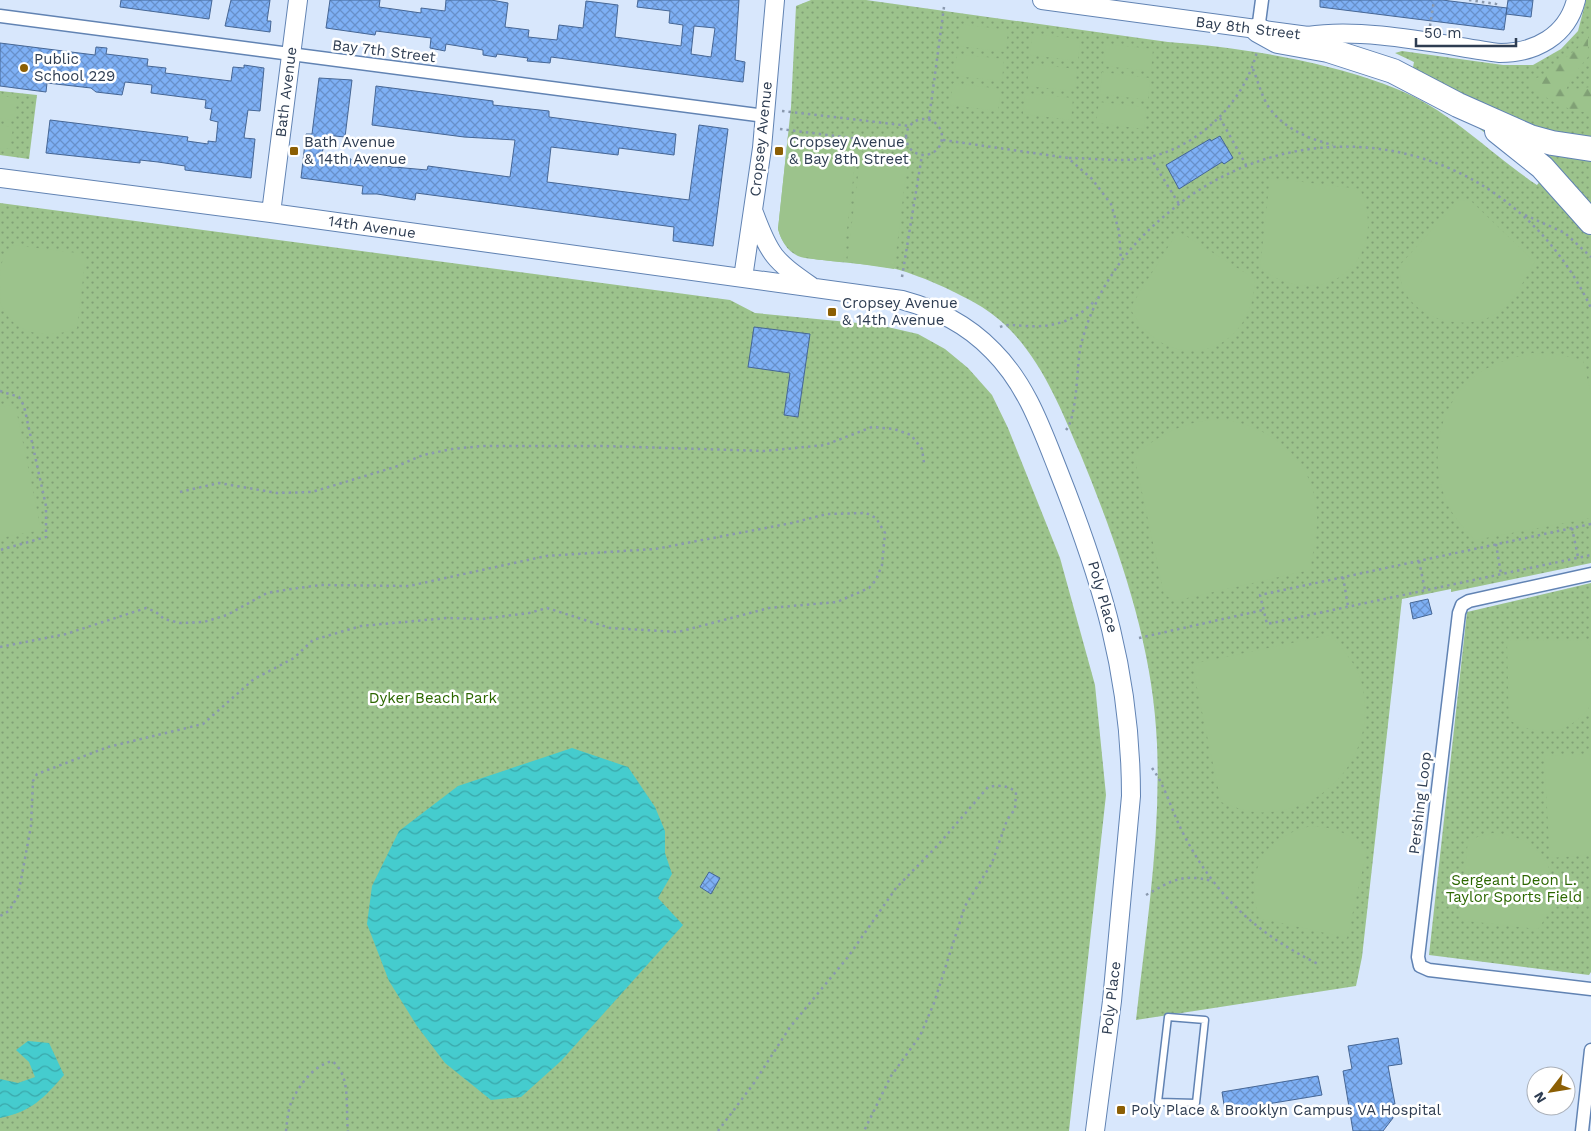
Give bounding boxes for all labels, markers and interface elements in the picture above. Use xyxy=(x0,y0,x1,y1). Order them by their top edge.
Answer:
street label: Bay 8th Street xyxy=(1195,13,1302,43)
scale bar xyxy=(1416,15,1516,47)
text: 50 m xyxy=(1424,24,1461,42)
street label: Bay 7th Street xyxy=(331,36,437,66)
street label: Bath Avenue xyxy=(272,46,300,138)
place label: Public School 229 xyxy=(34,50,115,85)
marker: Public School 229 xyxy=(18,62,30,74)
street label: Cropsey Avenue xyxy=(746,81,776,197)
place label: Bath Avenue & 14th Avenue xyxy=(304,133,406,168)
place label: Cropsey Avenue & Bay 8th Street xyxy=(789,133,910,168)
marker: Bath Avenue & 14th Avenue xyxy=(288,145,300,157)
marker: Cropsey Avenue & Bay 8th Street xyxy=(773,145,785,157)
street label: 14th Avenue xyxy=(327,212,417,242)
place label: Cropsey Avenue & 14th Avenue xyxy=(842,294,958,329)
marker: Cropsey Avenue & 14th Avenue xyxy=(826,306,838,318)
street label: Poly Place xyxy=(1084,559,1122,635)
park label: Dyker Beach Park xyxy=(369,689,498,707)
street label: Pershing Loop xyxy=(1405,751,1435,855)
park label: Sergeant Deon L. Taylor Sports Field xyxy=(1446,871,1582,906)
street label: Poly Place xyxy=(1098,960,1124,1036)
north arrow xyxy=(1526,1066,1576,1116)
text: N xyxy=(1530,1089,1549,1106)
place label: Poly Place & Brooklyn Campus VA Hospital xyxy=(1131,1101,1442,1119)
marker: Poly Place & Brooklyn Campus VA Hospital xyxy=(1115,1104,1127,1116)

